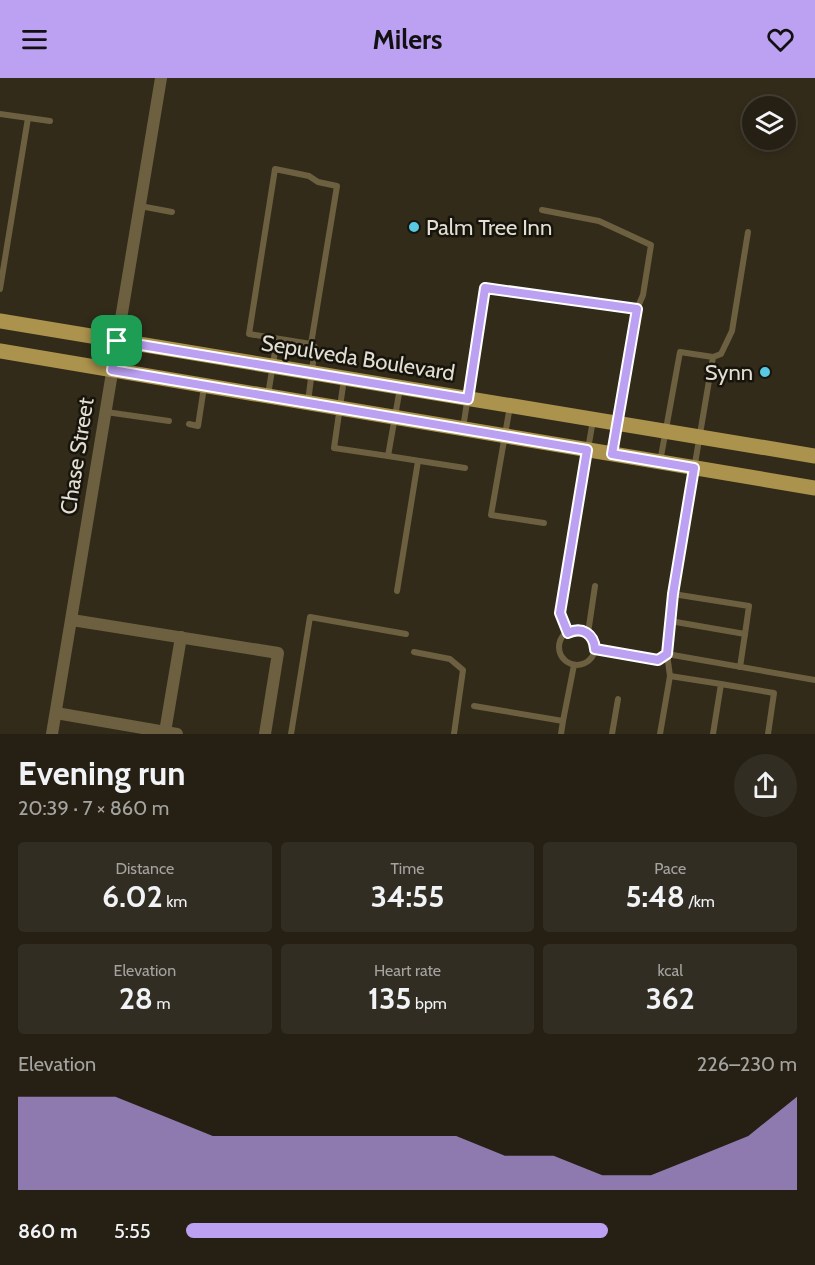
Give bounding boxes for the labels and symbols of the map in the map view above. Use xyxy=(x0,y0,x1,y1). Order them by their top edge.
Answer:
place label: Palm Tree Inn xyxy=(426,214,552,241)
marker: Palm Tree Inn xyxy=(407,220,421,234)
pin xyxy=(91,315,142,366)
street label: Sepulveda Boulevard xyxy=(259,329,457,387)
place label: Synn xyxy=(705,359,753,386)
marker: Synn xyxy=(758,365,772,379)
street label: Chase Street xyxy=(54,395,100,516)

